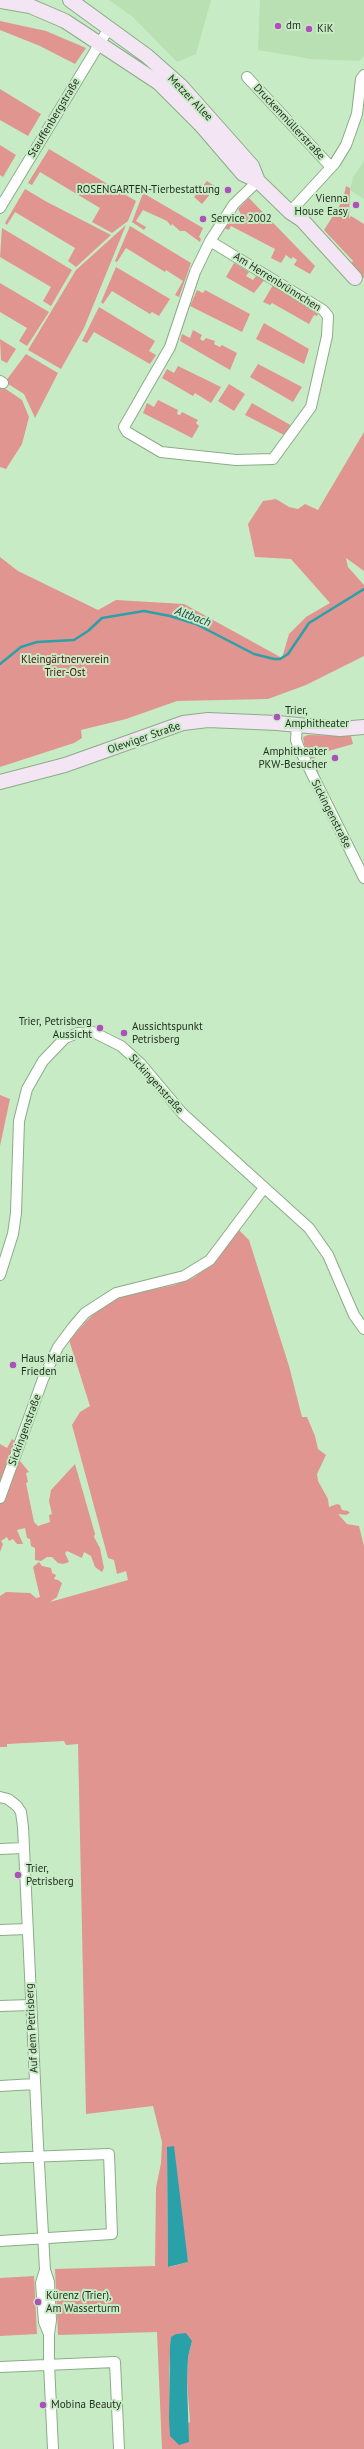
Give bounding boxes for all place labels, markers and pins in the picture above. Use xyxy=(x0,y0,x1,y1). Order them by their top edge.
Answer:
place label: dm xyxy=(286,19,301,33)
marker: dm xyxy=(273,21,283,31)
place label: KiK xyxy=(317,22,333,36)
marker: KiK xyxy=(304,24,314,34)
place label: ROSENGARTEN-Tierbestattung xyxy=(77,183,220,197)
marker: ROSENGARTEN-Tierbestattung xyxy=(223,185,233,195)
place label: Vienna House Easy xyxy=(295,192,348,218)
marker: Vienna House Easy xyxy=(351,200,361,210)
place label: Service 2002 xyxy=(211,212,272,226)
marker: Service 2002 xyxy=(198,214,208,224)
place label: Trier, Amphitheater xyxy=(285,704,349,730)
marker: Trier, Amphitheater xyxy=(272,712,282,722)
place label: Amphitheater PKW-Besucher xyxy=(258,745,327,771)
marker: Amphitheater PKW-Besucher xyxy=(330,753,340,763)
place label: Trier, Petrisberg Aussicht xyxy=(19,1015,92,1041)
place label: Aussichtspunkt Petrisberg xyxy=(132,1020,203,1046)
marker: Trier, Petrisberg Aussicht xyxy=(95,1023,105,1033)
marker: Aussichtspunkt Petrisberg xyxy=(119,1028,129,1038)
place label: Haus Maria Frieden xyxy=(21,1352,74,1378)
marker: Haus Maria Frieden xyxy=(8,1360,18,1370)
place label: Trier, Petrisberg xyxy=(26,1862,74,1888)
marker: Trier, Petrisberg xyxy=(13,1870,23,1880)
place label: Kürenz (Trier), Am Wasserturm xyxy=(46,2289,120,2315)
marker: Kürenz (Trier), Am Wasserturm xyxy=(33,2297,43,2307)
place label: Mobina Beauty xyxy=(51,2398,121,2412)
marker: Mobina Beauty xyxy=(38,2400,48,2410)

